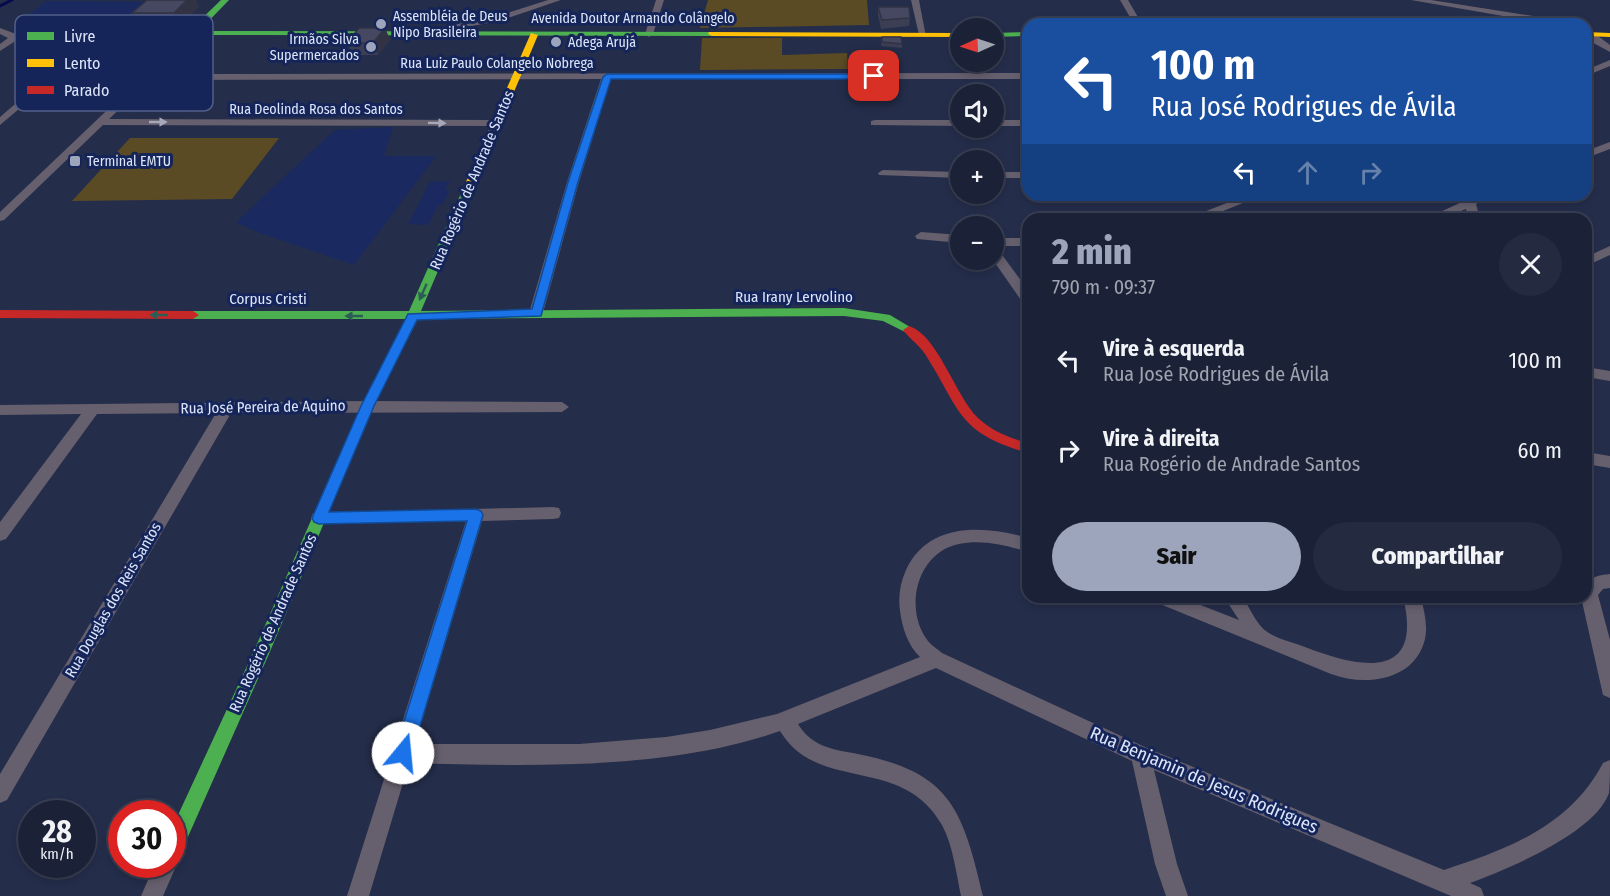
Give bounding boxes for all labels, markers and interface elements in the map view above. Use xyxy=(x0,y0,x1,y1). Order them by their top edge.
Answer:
place label: Assembléia de Deus Nipo Brasileira xyxy=(393,8,508,41)
street label: Avenida Doutor Armando Colângelo xyxy=(531,10,735,27)
legend xyxy=(15,15,213,111)
marker: Assembléia de Deus Nipo Brasileira xyxy=(374,17,388,31)
north arrow xyxy=(950,18,1004,72)
map controls xyxy=(950,18,1004,270)
text: Livre xyxy=(64,27,95,46)
place label: Irmãos Silva Supermercados xyxy=(270,31,359,64)
place label: Adega Arujá xyxy=(568,34,636,51)
marker: Adega Arujá xyxy=(549,35,563,49)
marker: Irmãos Silva Supermercados xyxy=(364,40,378,54)
text: 100 m xyxy=(1151,40,1255,90)
icon: left xyxy=(1052,42,1130,120)
pin xyxy=(848,50,899,101)
text: Lento xyxy=(64,54,100,73)
street label: Rua Luiz Paulo Colangelo Nobrega xyxy=(400,55,594,72)
icon: arrive xyxy=(857,59,890,92)
text: Parado xyxy=(64,81,109,100)
button: sound xyxy=(950,84,1004,138)
street label: Rua Rogério de Andrade Santos xyxy=(426,88,518,272)
text: Rua José Rodrigues de Ávila xyxy=(1151,91,1457,123)
street label: Rua Deolinda Rosa dos Santos xyxy=(229,101,403,118)
one-way arrow xyxy=(149,117,168,127)
one-way arrow xyxy=(428,118,447,128)
button: + xyxy=(950,150,1004,204)
place label: Terminal EMTU xyxy=(87,153,171,170)
marker: Terminal EMTU xyxy=(68,154,82,168)
icon: left xyxy=(1228,156,1261,189)
icon: ahead xyxy=(1291,156,1324,189)
icon: right xyxy=(1354,156,1387,189)
button: − xyxy=(950,216,1004,270)
text: 2 min xyxy=(1052,230,1132,274)
button: close xyxy=(1499,233,1562,296)
text: 790 m · 09:37 xyxy=(1052,275,1155,299)
one-way arrow xyxy=(419,283,428,300)
street label: Rua Irany Lervolino xyxy=(735,288,853,306)
street label: Corpus Cristi xyxy=(229,290,307,308)
one-way arrow xyxy=(150,310,169,320)
one-way arrow xyxy=(345,311,364,321)
text: Vire à esquerda xyxy=(1103,335,1245,362)
icon: left xyxy=(1052,344,1085,377)
text: 100 m xyxy=(1508,347,1562,374)
text: Rua José Rodrigues de Ávila xyxy=(1103,362,1329,386)
street label: Rua José Pereira de Aquino xyxy=(180,397,346,417)
text: Vire à direita xyxy=(1103,425,1219,452)
icon: right xyxy=(1052,434,1085,467)
text: 60 m xyxy=(1518,437,1562,464)
text: Rua Rogério de Andrade Santos xyxy=(1103,452,1360,476)
street label: Rua Douglas dos Reis Santos xyxy=(61,519,165,681)
button: Sair xyxy=(1052,522,1301,591)
button: Compartilhar xyxy=(1313,522,1562,591)
street label: Rua Rogério de Andrade Santos xyxy=(226,531,320,715)
position arrow xyxy=(371,721,435,785)
street label: Rua Benjamin de Jesus Rodrigues xyxy=(1087,722,1321,838)
speed limit sign: 30 xyxy=(108,800,186,878)
text: 28 xyxy=(42,814,72,850)
text: km/h xyxy=(40,845,74,863)

